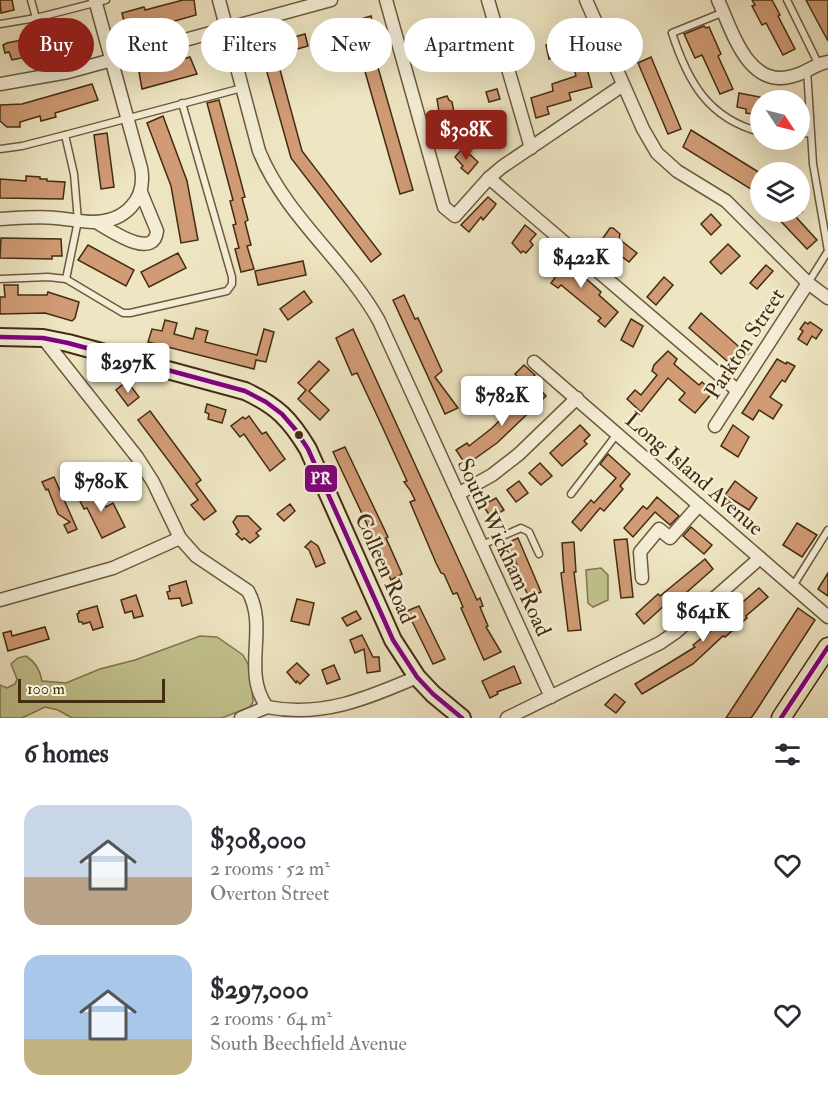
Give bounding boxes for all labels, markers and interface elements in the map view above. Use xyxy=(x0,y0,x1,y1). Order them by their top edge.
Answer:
chip: Buy xyxy=(18,18,94,72)
chip: Rent xyxy=(106,18,189,72)
chip: Filters xyxy=(201,18,298,72)
chip: New xyxy=(310,18,392,72)
chip: Apartment xyxy=(404,18,535,72)
chip: House xyxy=(547,18,643,72)
north arrow xyxy=(750,90,810,150)
map controls xyxy=(750,90,810,222)
pin: $308K xyxy=(424,110,508,161)
text: $308K xyxy=(440,117,492,142)
button: layers xyxy=(750,162,810,222)
pin: $422K xyxy=(539,238,623,289)
text: $422K xyxy=(553,245,609,270)
street label: Parkton Street xyxy=(699,283,791,404)
pin: $297K xyxy=(86,343,170,394)
text: $297K xyxy=(101,350,155,375)
pin: $782K xyxy=(460,376,544,427)
text: $782K xyxy=(475,383,529,408)
street label: Long Island Avenue xyxy=(619,406,770,542)
unlabelled marker xyxy=(293,429,305,441)
street label: South Wickham Road xyxy=(451,454,558,641)
pin: $780K xyxy=(59,462,143,513)
line badge: PR xyxy=(304,464,338,493)
text: $780K xyxy=(74,469,128,494)
text: PR xyxy=(311,469,333,489)
street label: Colleen Road xyxy=(348,509,422,628)
pin: $641K xyxy=(661,592,745,643)
text: $641K xyxy=(676,599,730,624)
scale bar xyxy=(18,676,165,704)
text: 100 m xyxy=(27,679,65,699)
text: 6 homes xyxy=(24,738,109,770)
icon: filters xyxy=(771,738,804,771)
text: $308,000 xyxy=(210,824,306,856)
icon: home xyxy=(72,829,144,901)
icon: heart xyxy=(771,849,804,882)
text: 2 rooms · 52 m² xyxy=(210,856,330,881)
text: Overton Street xyxy=(210,881,329,906)
text: $297,000 xyxy=(210,974,309,1006)
icon: home xyxy=(72,979,144,1051)
icon: heart xyxy=(771,999,804,1032)
text: 2 rooms · 64 m² xyxy=(210,1006,332,1031)
text: South Beechfield Avenue xyxy=(210,1031,407,1056)

